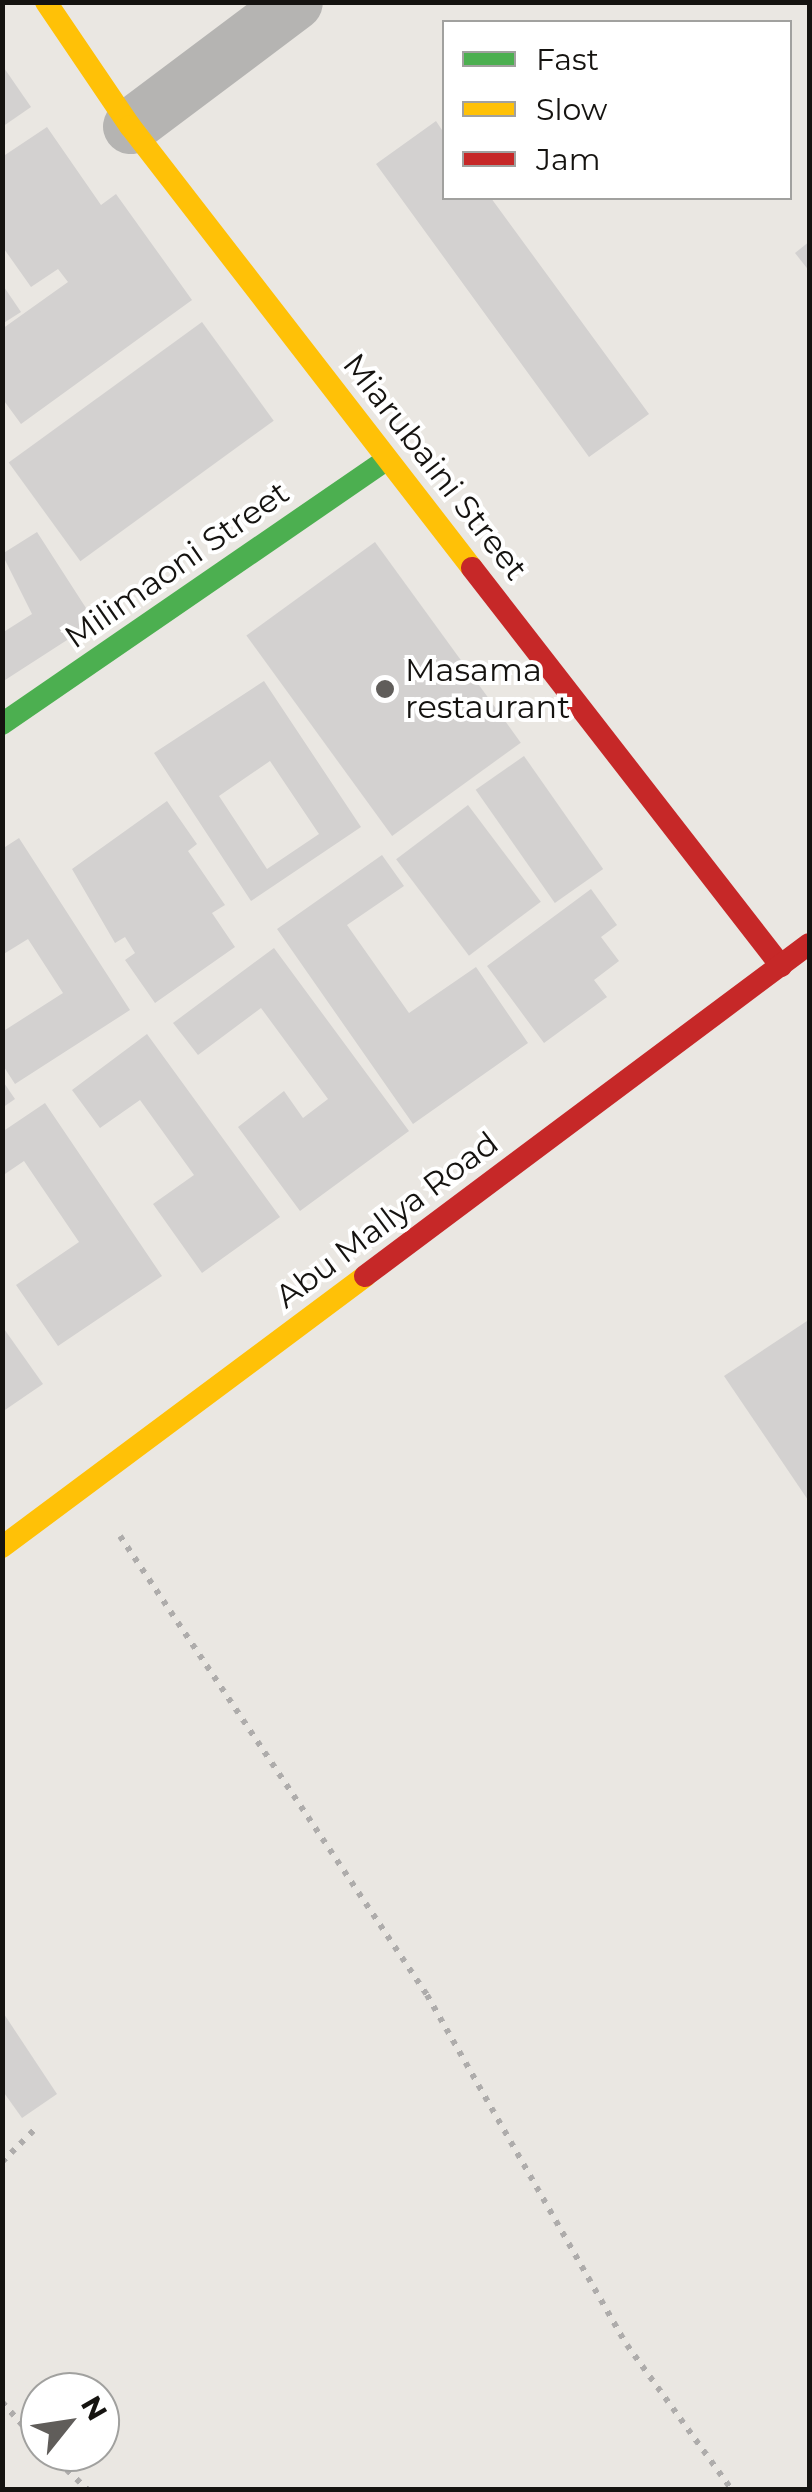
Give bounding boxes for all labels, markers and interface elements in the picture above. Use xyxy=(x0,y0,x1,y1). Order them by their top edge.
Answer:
legend xyxy=(442,20,792,200)
text: Fast xyxy=(536,41,599,78)
text: Slow xyxy=(536,91,607,128)
text: Jam xyxy=(536,141,601,178)
street label: Miarubaini Street xyxy=(335,346,535,588)
street label: Milimaoni Street xyxy=(58,473,296,657)
place label: Masama restaurant xyxy=(405,652,570,727)
marker: Masama restaurant xyxy=(374,678,396,700)
street label: Abu Mallya Road xyxy=(268,1124,506,1316)
north arrow xyxy=(20,2372,120,2472)
text: N xyxy=(74,2390,115,2426)

